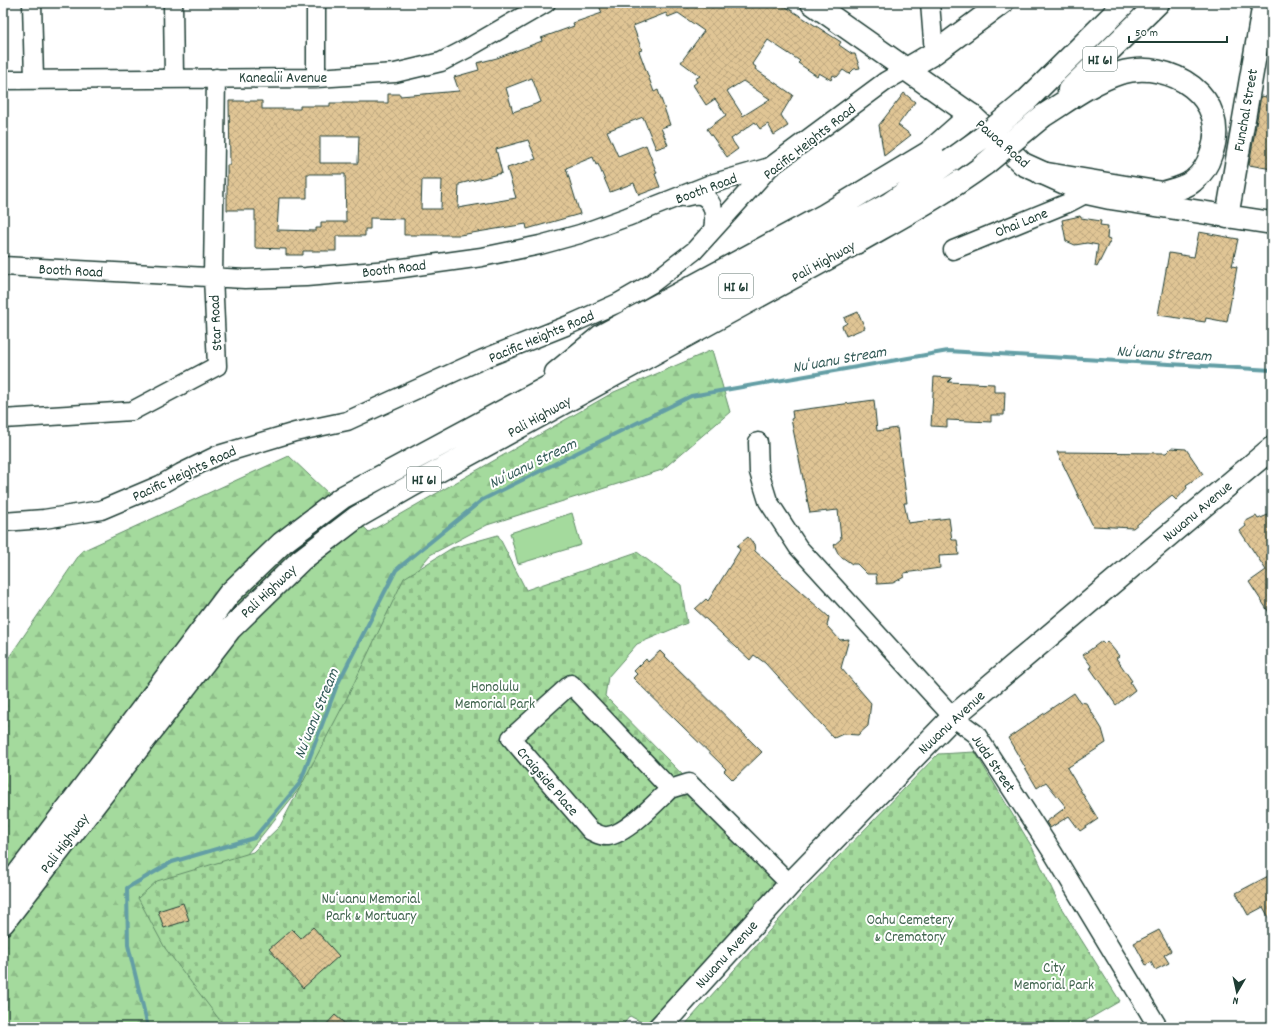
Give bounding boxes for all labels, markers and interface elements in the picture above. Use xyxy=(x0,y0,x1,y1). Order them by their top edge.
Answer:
scale bar xyxy=(1129,18,1227,44)
text: 50 m xyxy=(1135,25,1158,42)
road number: HI 61 xyxy=(1083,47,1117,71)
street label: Funchal Street xyxy=(1229,67,1265,153)
street label: Kanealii Avenue xyxy=(239,68,327,90)
street label: Pacific Heights Road xyxy=(759,99,861,186)
street label: Pauoa Road xyxy=(970,115,1034,174)
street label: Booth Road xyxy=(673,169,741,211)
street label: Ohai Lane xyxy=(992,203,1052,244)
street label: Pali Highway xyxy=(788,236,861,289)
street label: Booth Road xyxy=(361,255,428,285)
street label: Booth Road xyxy=(38,259,104,285)
road number: HI 61 xyxy=(719,274,753,298)
street label: Star Road xyxy=(205,294,229,352)
street label: Pacific Heights Road xyxy=(486,306,598,370)
water label: Nuʻuanu Stream xyxy=(791,341,889,380)
water label: Nuʻuanu Stream xyxy=(1116,341,1213,369)
street label: Pali Highway xyxy=(504,391,577,444)
water label: Nuʻuanu Stream xyxy=(485,433,582,495)
street label: Pacific Heights Road xyxy=(129,441,241,509)
road number: HI 61 xyxy=(407,467,441,491)
street label: Nuuanu Avenue xyxy=(1159,476,1238,548)
street label: Pali Highway xyxy=(236,560,303,624)
water label: Nuʻuanu Stream xyxy=(289,665,346,762)
park label: Honolulu Memorial Park xyxy=(455,677,535,716)
street label: Nuuanu Avenue xyxy=(914,686,991,761)
street label: Judd Street xyxy=(965,731,1020,798)
street label: Craigside Place xyxy=(510,743,583,822)
street label: Pali Highway xyxy=(36,809,96,879)
park label: Nuʻuanu Memorial Park & Mortuary xyxy=(322,889,421,928)
park label: Oahu Cemetery & Crematory xyxy=(866,910,954,949)
street label: Nuuanu Avenue xyxy=(691,916,764,994)
park label: City Memorial Park xyxy=(1014,958,1094,997)
north arrow xyxy=(1217,972,1257,1012)
text: N xyxy=(1231,991,1240,1008)

